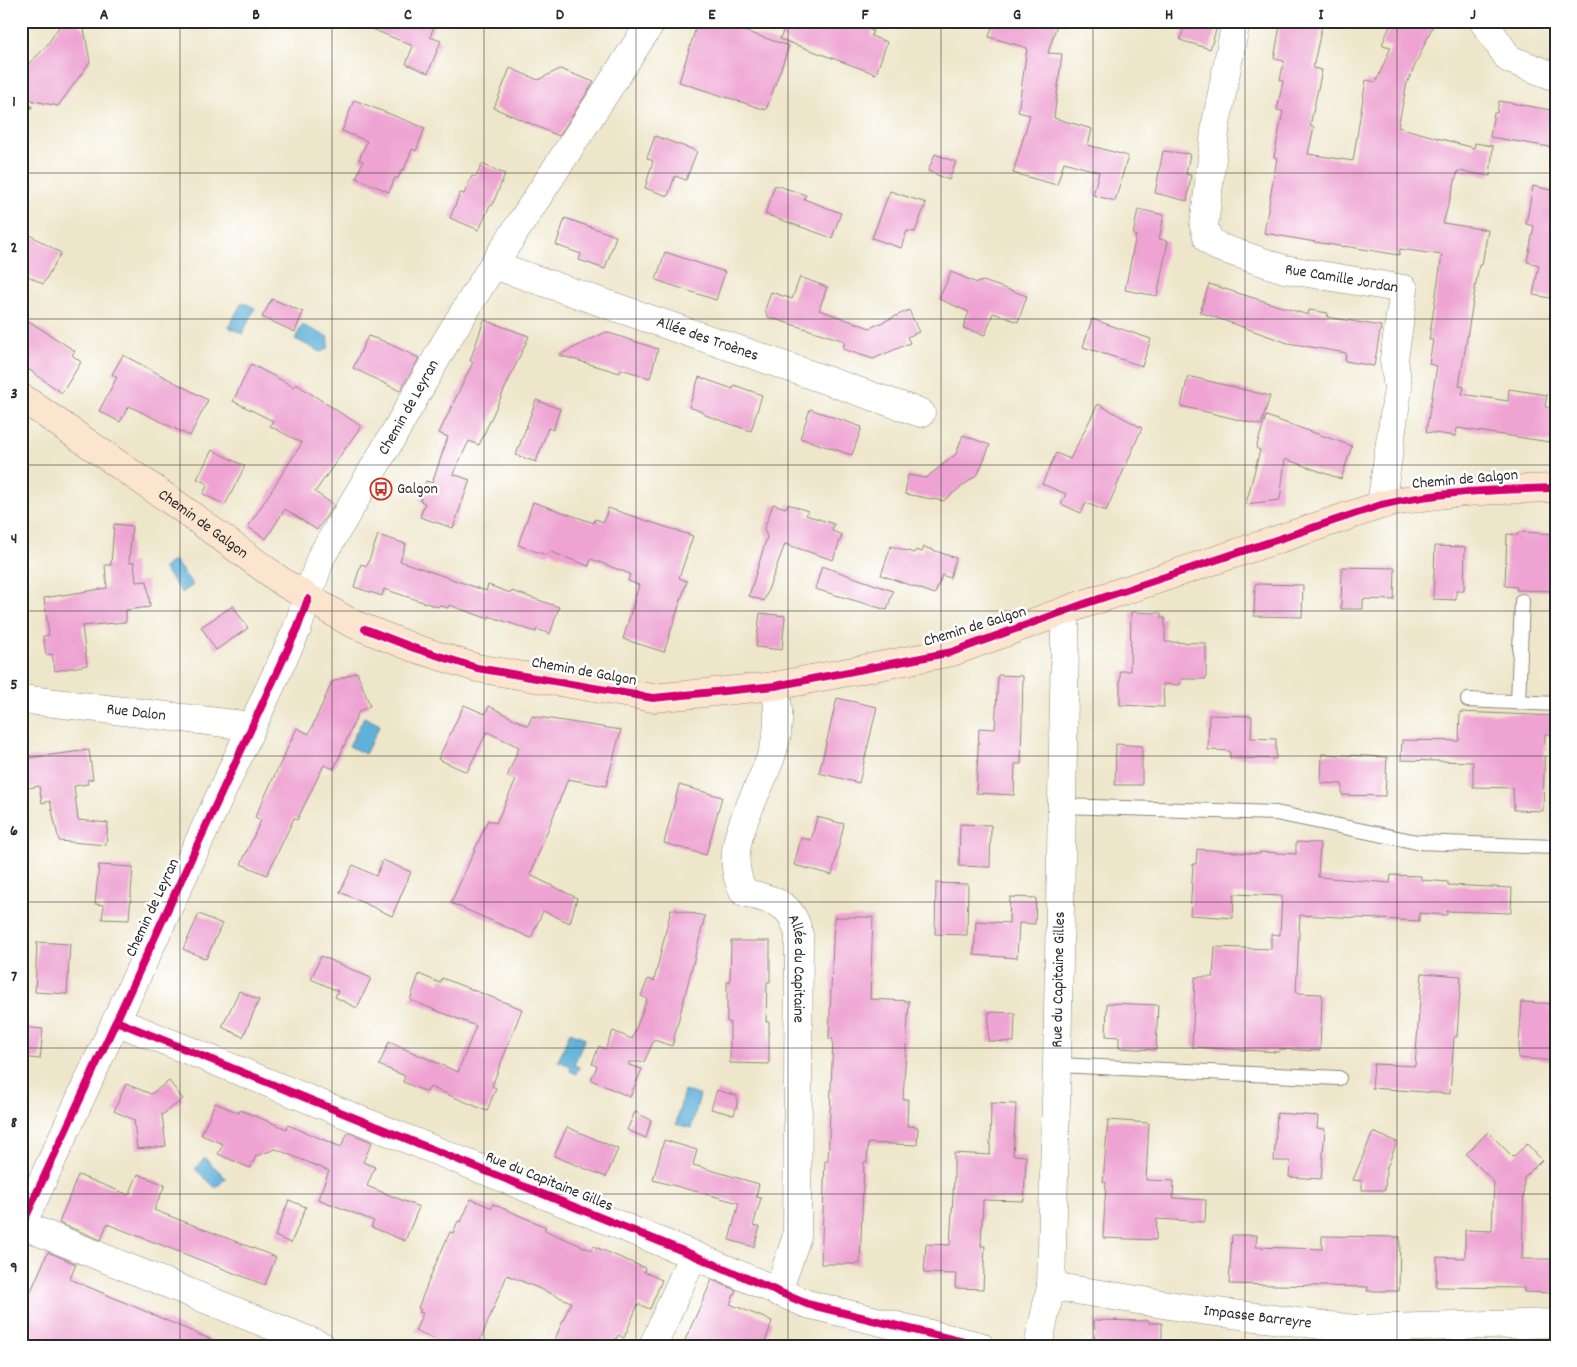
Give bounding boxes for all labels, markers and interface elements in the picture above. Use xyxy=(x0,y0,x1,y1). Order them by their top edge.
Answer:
text: A xyxy=(100,4,109,27)
text: B xyxy=(252,4,260,27)
text: C xyxy=(404,4,412,27)
text: D xyxy=(556,4,565,27)
text: E xyxy=(708,4,716,27)
text: F xyxy=(861,4,869,27)
text: G xyxy=(1013,4,1021,27)
text: H xyxy=(1165,4,1173,27)
text: I xyxy=(1319,4,1325,27)
text: J xyxy=(1470,4,1476,27)
text: 1 xyxy=(12,91,16,114)
text: 2 xyxy=(11,237,18,260)
street label: Rue Camille Jordan xyxy=(1283,258,1400,299)
street label: Allée des Troènes xyxy=(653,311,762,367)
street label: Chemin de Leyran xyxy=(372,355,445,459)
text: 3 xyxy=(10,383,18,406)
street label: Chemin de Galgon xyxy=(1411,464,1519,496)
bus stop icon: Galgon xyxy=(369,477,393,501)
place label: Galgon xyxy=(397,478,438,501)
street label: Chemin de Galgon xyxy=(153,484,253,565)
text: 4 xyxy=(11,528,17,551)
street label: Chemin de Galgon xyxy=(921,600,1029,654)
street label: Chemin de Galgon xyxy=(530,651,638,693)
text: 5 xyxy=(10,674,18,697)
street label: Rue Dalon xyxy=(105,698,167,727)
text: 6 xyxy=(10,820,18,843)
street label: Chemin de Leyran xyxy=(120,855,186,961)
street label: Allée du Capitaine xyxy=(782,910,811,1023)
street label: Rue du Capitaine Gilles xyxy=(1046,911,1071,1048)
text: 7 xyxy=(11,966,17,989)
text: 8 xyxy=(11,1112,18,1135)
street label: Rue du Capitaine Gilles xyxy=(482,1146,617,1218)
text: 9 xyxy=(10,1257,18,1280)
street label: Impasse Barreyre xyxy=(1202,1299,1313,1335)

